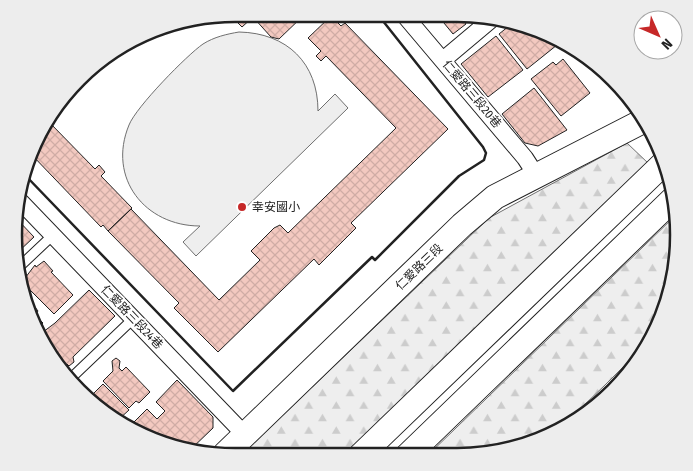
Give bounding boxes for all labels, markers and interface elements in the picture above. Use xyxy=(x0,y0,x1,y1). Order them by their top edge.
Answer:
north arrow xyxy=(633,10,683,60)
text: N xyxy=(658,35,676,53)
street label: 仁愛路三段20巷 xyxy=(440,58,504,130)
place label: 幸安國小 xyxy=(252,200,300,214)
marker: 幸安國小 xyxy=(236,201,248,213)
street label: 仁愛路三段 xyxy=(393,241,445,293)
street label: 仁愛路三段24巷 xyxy=(98,282,166,352)

